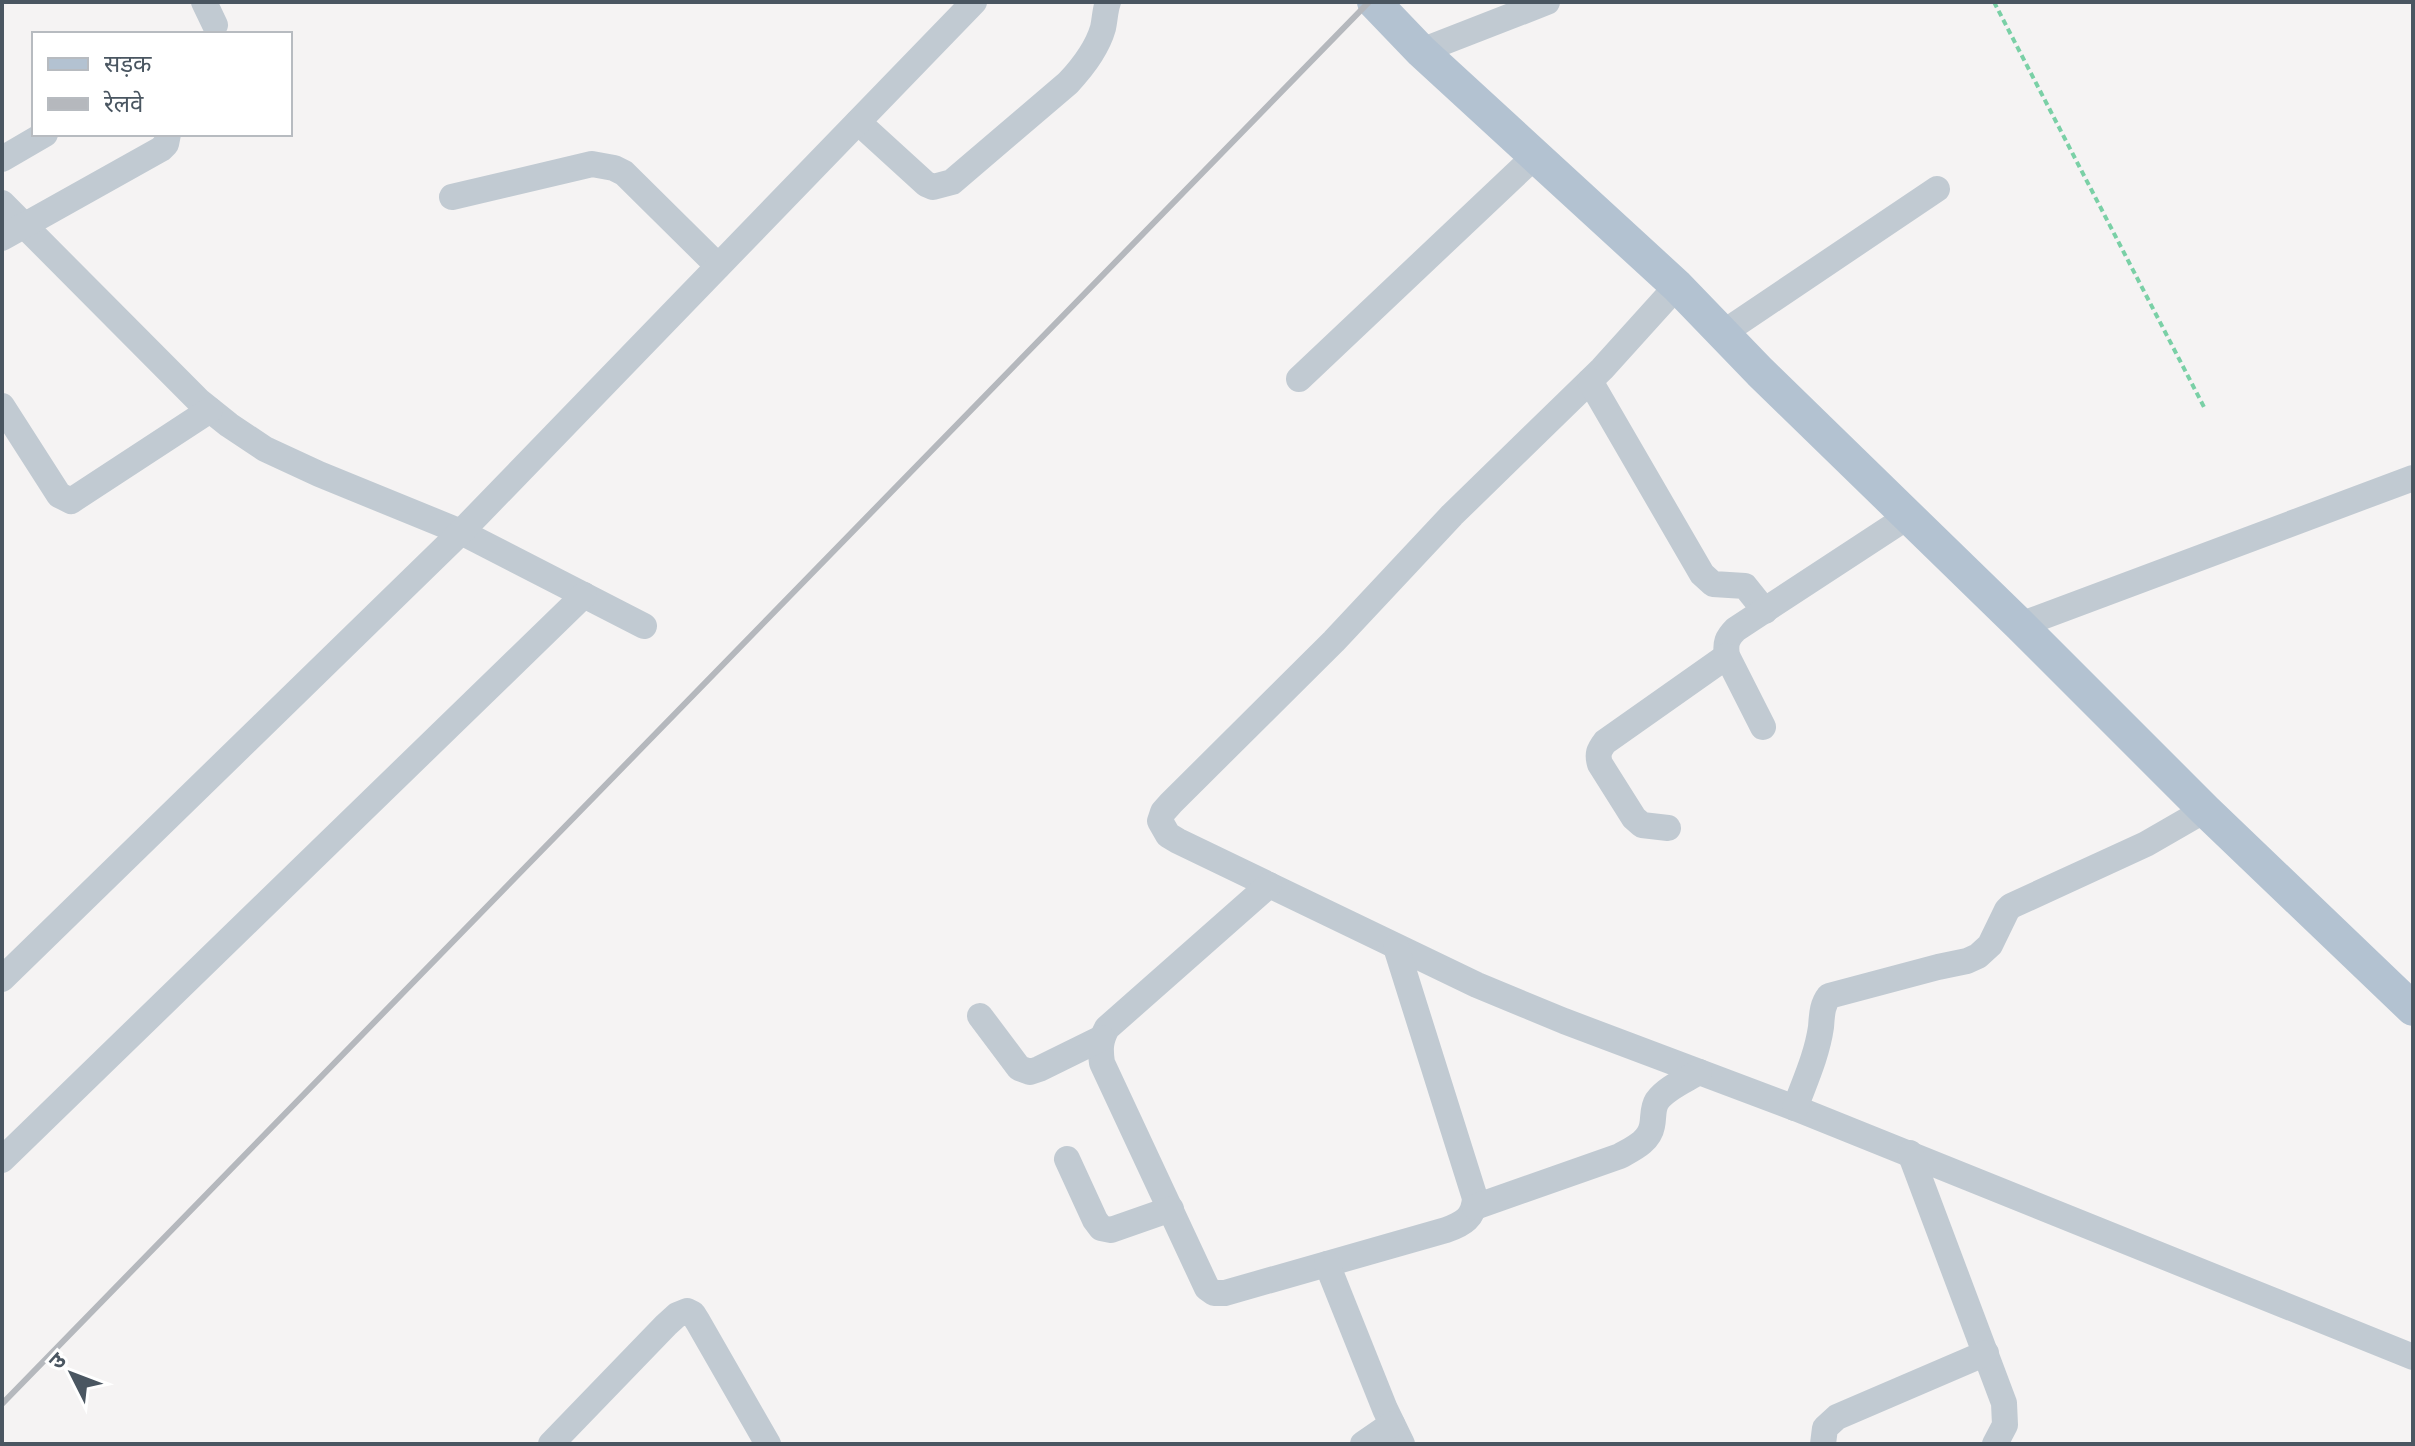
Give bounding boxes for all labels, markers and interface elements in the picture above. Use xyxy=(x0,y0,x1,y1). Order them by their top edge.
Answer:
legend xyxy=(32,32,292,136)
text: सड़क xyxy=(104,49,152,78)
text: रेलवे xyxy=(103,89,144,118)
north arrow xyxy=(32,1334,112,1414)
text: उ xyxy=(43,1346,73,1375)

